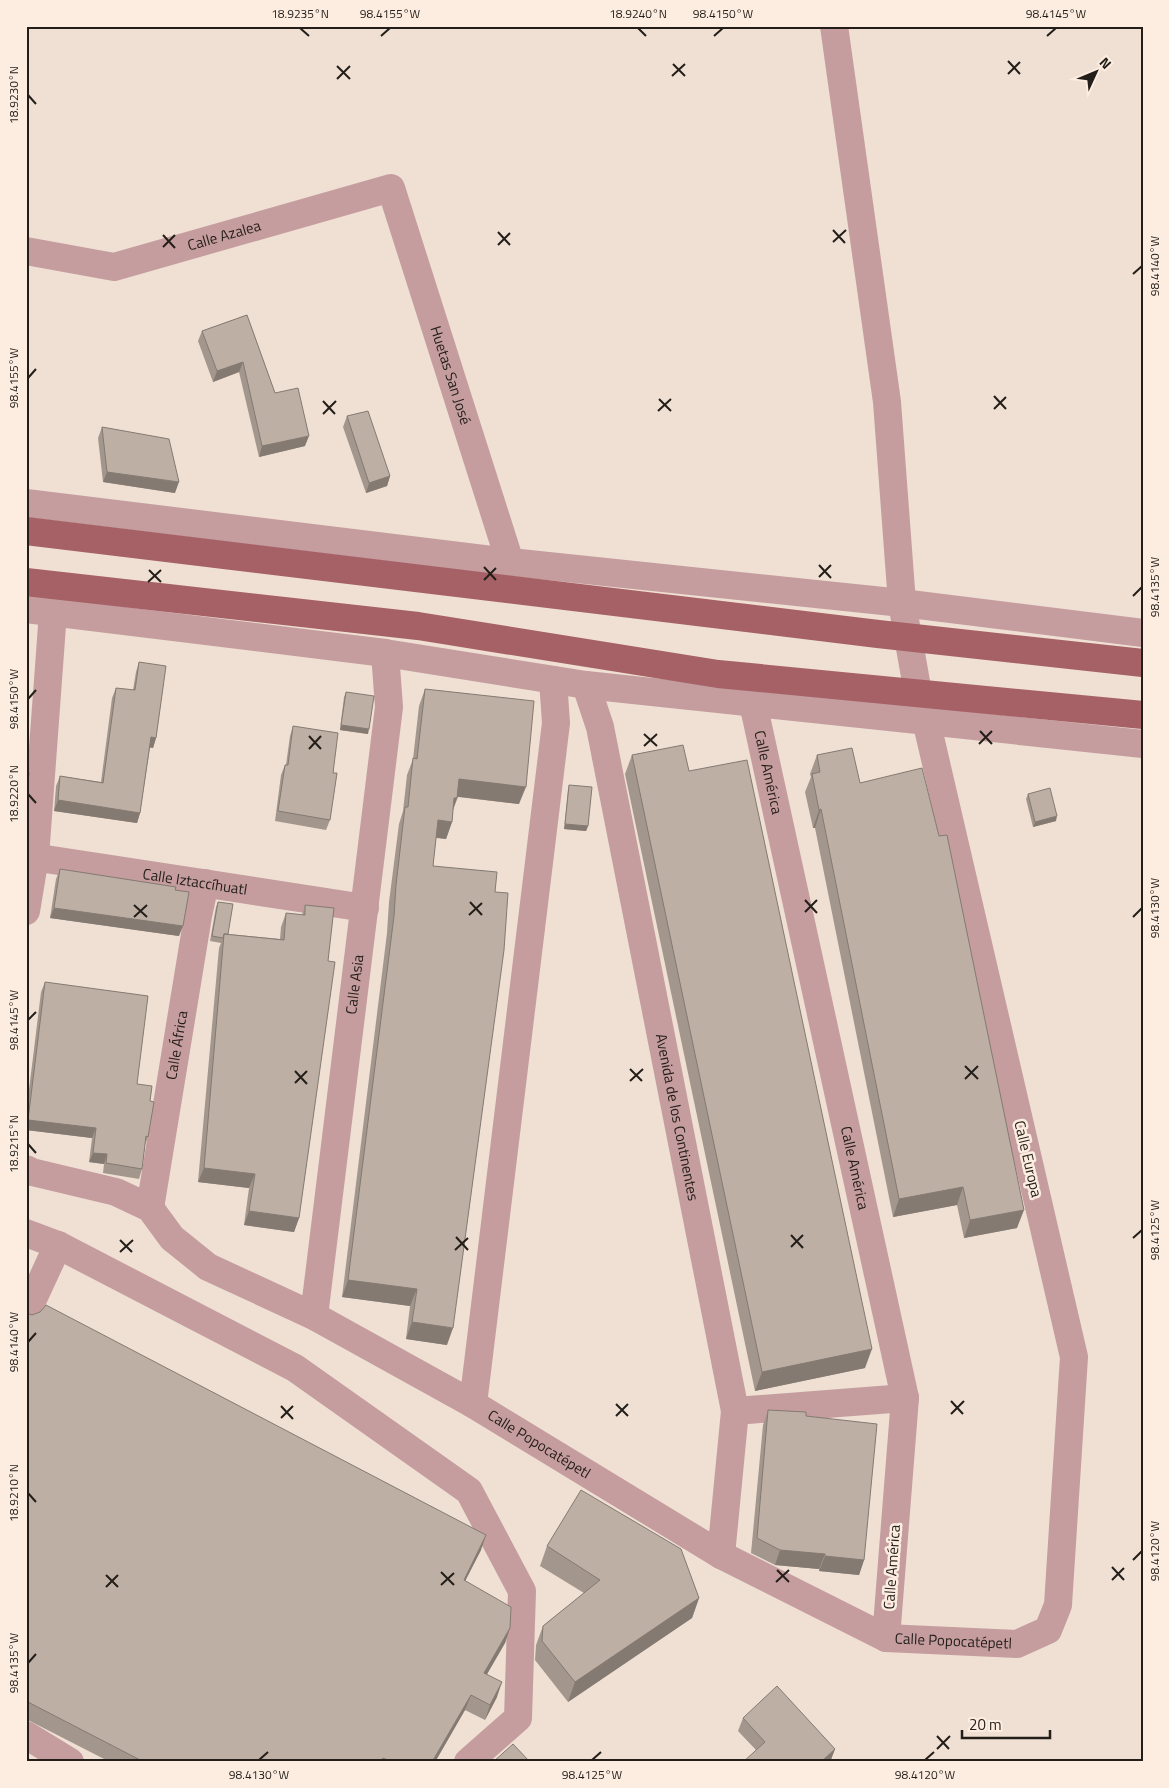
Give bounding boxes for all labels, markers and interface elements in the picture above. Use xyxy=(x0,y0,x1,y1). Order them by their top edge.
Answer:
text: 18.9235°N xyxy=(271,4,329,23)
text: 98.4155°W xyxy=(360,4,420,23)
text: 18.9240°N xyxy=(609,4,667,23)
text: 98.4150°W xyxy=(693,4,753,23)
text: 98.4145°W xyxy=(1026,4,1086,23)
north arrow xyxy=(1072,48,1122,98)
text: N xyxy=(1095,52,1117,73)
text: 18.9230°N xyxy=(4,66,23,124)
street label: Calle Azalea xyxy=(185,214,264,256)
text: 98.4140°W xyxy=(1145,236,1164,296)
street label: Huetas San José xyxy=(425,323,478,427)
text: 98.4155°W xyxy=(4,348,23,408)
text: 98.4135°W xyxy=(1145,557,1164,617)
text: 98.4150°W xyxy=(4,669,23,729)
street label: Calle América xyxy=(748,728,789,817)
text: 18.9220°N xyxy=(4,765,23,823)
street label: Calle Iztaccíhuatl xyxy=(141,862,249,901)
text: 98.4130°W xyxy=(1145,878,1164,938)
street label: Calle Asia xyxy=(339,953,369,1016)
text: 98.4145°W xyxy=(4,990,23,1050)
street label: Calle África xyxy=(159,1008,193,1081)
street label: Avenida de los Continentes xyxy=(650,1031,705,1203)
text: 18.9215°N xyxy=(4,1115,23,1173)
street label: Calle Europa xyxy=(1009,1118,1049,1200)
street label: Calle América xyxy=(835,1124,876,1212)
text: 98.4125°W xyxy=(1145,1200,1164,1260)
text: 98.4140°W xyxy=(4,1312,23,1372)
street label: Calle Popocatépetl xyxy=(483,1404,595,1484)
text: 18.9210°N xyxy=(4,1464,23,1522)
text: 98.4120°W xyxy=(1145,1521,1164,1581)
street label: Calle América xyxy=(877,1523,906,1610)
street label: Calle Popocatépetl xyxy=(894,1626,1012,1655)
text: 98.4135°W xyxy=(4,1633,23,1693)
scale bar xyxy=(962,1708,1049,1740)
text: 20 m xyxy=(969,1713,1002,1736)
text: 98.4130°W xyxy=(229,1765,289,1784)
text: 98.4125°W xyxy=(562,1765,622,1784)
text: 98.4120°W xyxy=(895,1765,955,1784)

